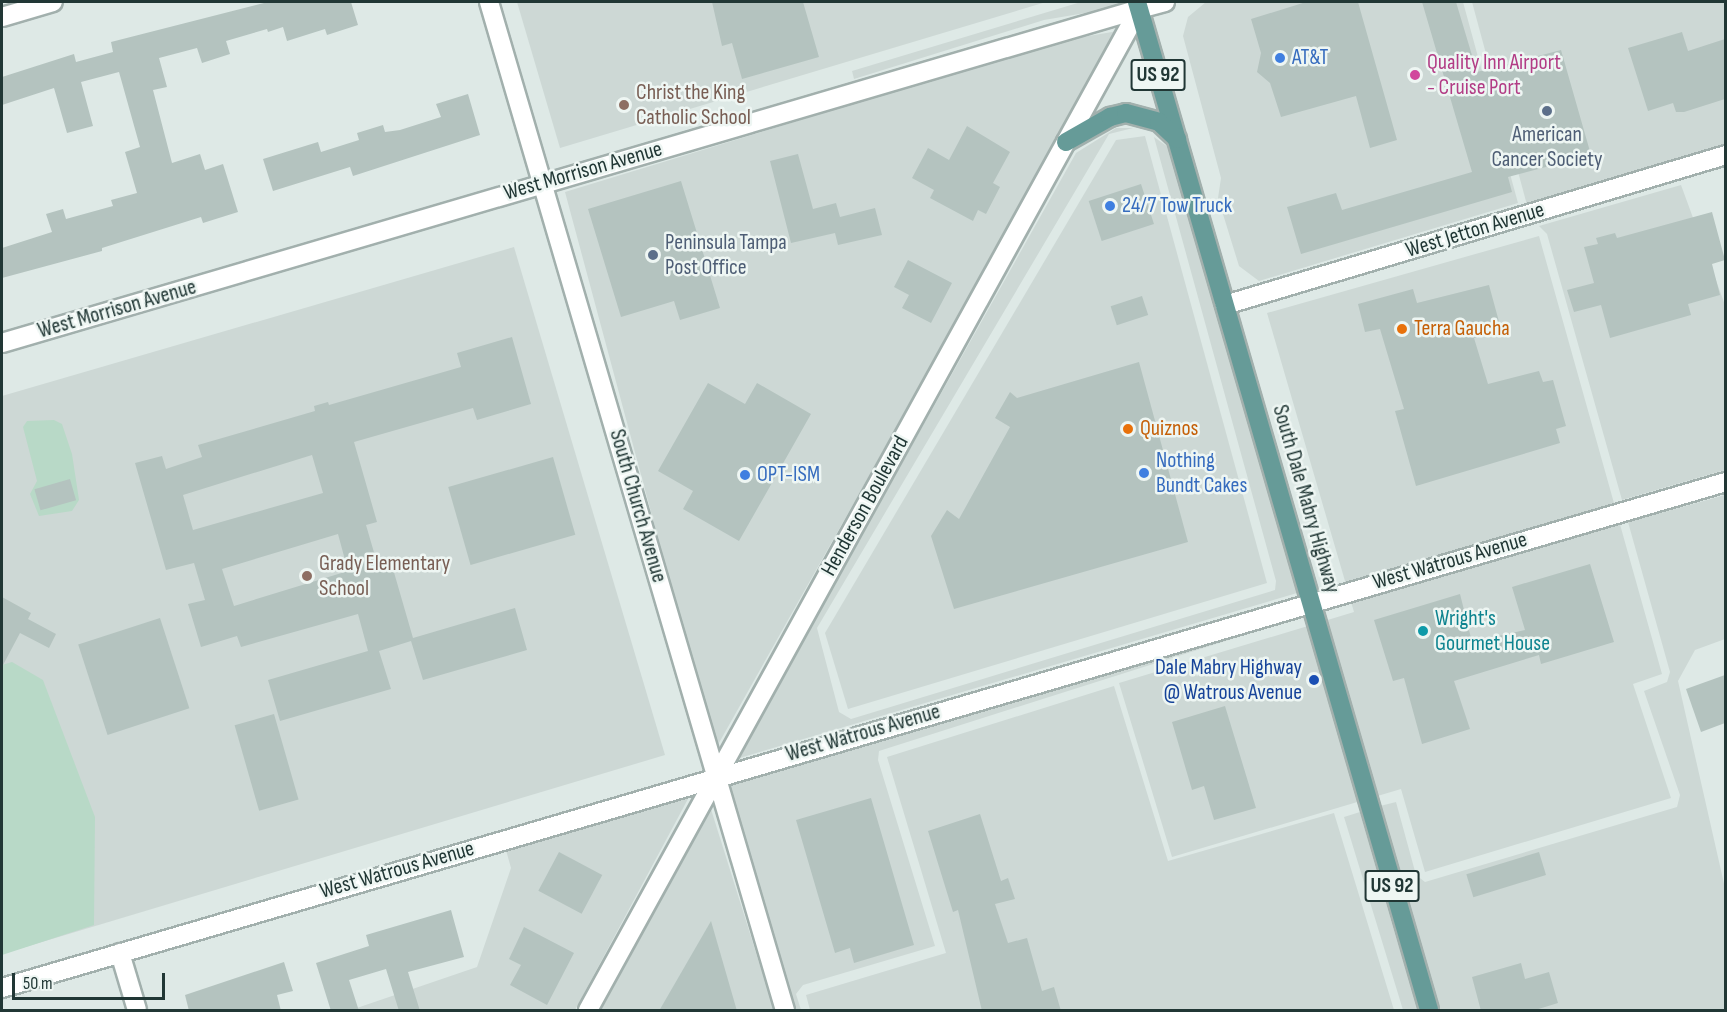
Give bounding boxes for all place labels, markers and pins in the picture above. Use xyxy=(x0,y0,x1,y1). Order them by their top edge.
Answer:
place label: AT&T xyxy=(1292,45,1328,71)
place label: Quality Inn Airport - Cruise Port xyxy=(1427,49,1561,100)
marker: AT&T xyxy=(1273,51,1287,65)
marker: Quality Inn Airport - Cruise Port xyxy=(1408,68,1422,82)
place label: Christ the King Catholic School xyxy=(636,79,751,130)
marker: Christ the King Catholic School xyxy=(617,98,631,112)
marker: American Cancer Society xyxy=(1540,104,1554,118)
place label: American Cancer Society xyxy=(1491,121,1603,172)
place label: 24/7 Tow Truck xyxy=(1122,193,1232,219)
marker: 24/7 Tow Truck xyxy=(1103,199,1117,213)
place label: Peninsula Tampa Post Office xyxy=(665,229,787,280)
marker: Peninsula Tampa Post Office xyxy=(646,248,660,262)
place label: Terra Gaucha xyxy=(1414,316,1510,342)
marker: Terra Gaucha xyxy=(1395,322,1409,336)
place label: Quiznos xyxy=(1140,416,1198,442)
marker: Quiznos xyxy=(1121,422,1135,436)
place label: Nothing Bundt Cakes xyxy=(1156,447,1247,499)
place label: OPT-ISM xyxy=(757,462,820,488)
marker: Nothing Bundt Cakes xyxy=(1137,466,1151,480)
marker: OPT-ISM xyxy=(738,468,752,482)
place label: Grady Elementary School xyxy=(319,550,450,602)
marker: Grady Elementary School xyxy=(300,569,314,583)
place label: Wright's Gourmet House xyxy=(1435,605,1550,656)
marker: Wright's Gourmet House xyxy=(1416,624,1430,638)
place label: Dale Mabry Highway @ Watrous Avenue xyxy=(1155,654,1302,706)
marker: Dale Mabry Highway @ Watrous Avenue xyxy=(1307,673,1321,687)

